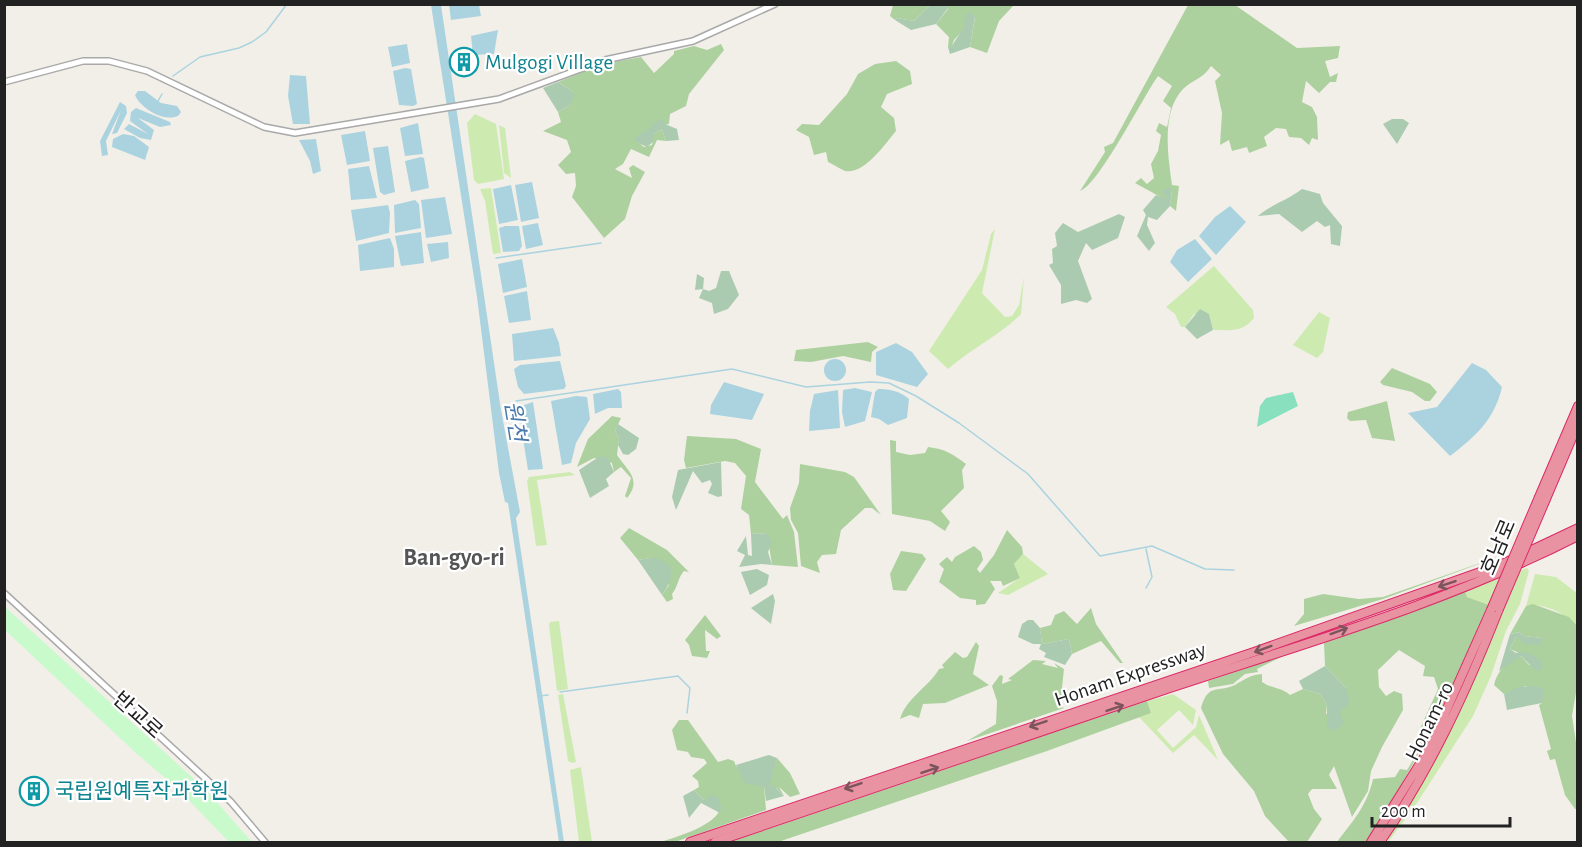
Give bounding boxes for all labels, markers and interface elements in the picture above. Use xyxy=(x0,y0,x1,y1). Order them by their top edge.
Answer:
building icon: Mulgogi Village xyxy=(448,46,480,78)
place label: Mulgogi Village xyxy=(485,52,613,73)
water label: 원천 xyxy=(501,399,530,446)
street label: 호남로 xyxy=(1477,516,1519,578)
district label: Ban-gyo-ri xyxy=(403,546,505,570)
one-way arrow xyxy=(1438,579,1457,590)
one-way arrow xyxy=(1329,624,1348,635)
street label: Honam Expressway xyxy=(1052,639,1209,710)
one-way arrow xyxy=(1254,644,1273,655)
street label: Honam-ro xyxy=(1401,679,1457,764)
street label: 반교로 xyxy=(109,687,167,743)
one-way arrow xyxy=(1105,701,1124,712)
one-way arrow xyxy=(1029,719,1048,730)
one-way arrow xyxy=(920,764,939,775)
building icon: 국립원예특작과학원 xyxy=(18,775,50,807)
place label: 국립원예특작과학원 xyxy=(55,780,229,802)
one-way arrow xyxy=(844,782,863,793)
scale bar xyxy=(1372,790,1510,828)
text: 200 m xyxy=(1381,803,1426,821)

